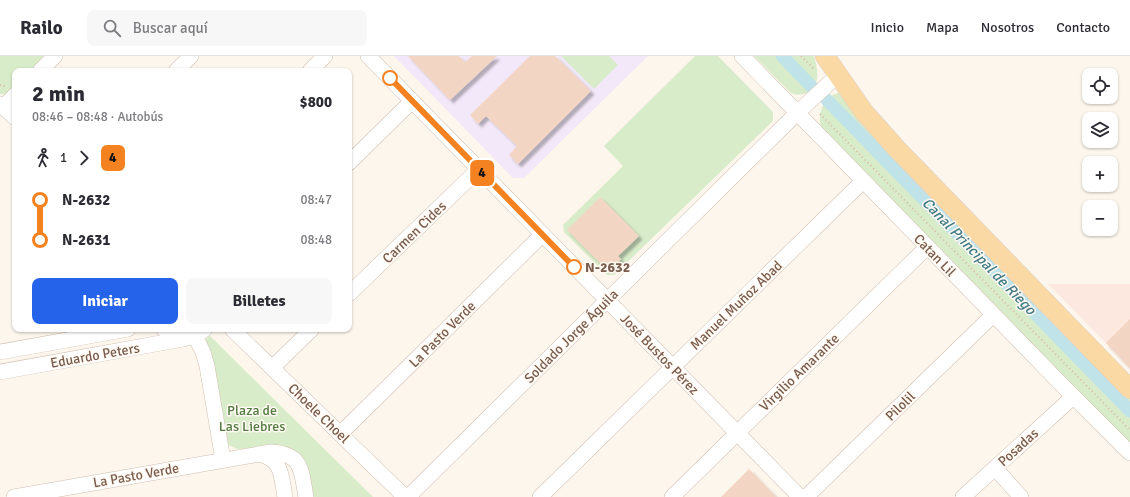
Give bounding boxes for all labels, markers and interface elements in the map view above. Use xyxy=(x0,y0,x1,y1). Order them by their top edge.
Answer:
search box xyxy=(87,10,367,46)
text: Railo xyxy=(20,16,63,40)
icon: search xyxy=(101,17,123,39)
text: Buscar aquí xyxy=(133,19,208,37)
text: Inicio xyxy=(871,19,904,36)
text: Mapa xyxy=(926,19,959,36)
text: Nosotros xyxy=(981,19,1034,36)
text: Contacto xyxy=(1056,19,1110,36)
map controls xyxy=(1082,68,1118,236)
button: locate xyxy=(1082,68,1118,104)
unlabelled marker xyxy=(382,70,398,86)
text: 2 min xyxy=(32,80,85,107)
text: $800 xyxy=(300,93,332,111)
text: 08:46 – 08:48 · Autobús xyxy=(32,109,163,125)
button: layers xyxy=(1082,112,1118,148)
icon: walk xyxy=(32,147,54,169)
icon: forward xyxy=(73,147,95,169)
text: 4 xyxy=(109,149,117,166)
text: 1 xyxy=(60,150,67,166)
button: + xyxy=(1082,156,1118,192)
line badge: 4 xyxy=(469,160,495,186)
text: 4 xyxy=(478,164,486,181)
text: N-2632 xyxy=(62,191,110,209)
text: 08:47 xyxy=(300,192,332,208)
water label: Canal Principal de Riego xyxy=(918,194,1040,319)
street label: Carmen Cides xyxy=(379,198,450,267)
button: − xyxy=(1082,200,1118,236)
street label: Catan Lil xyxy=(910,230,959,280)
text: N-2631 xyxy=(62,231,110,249)
text: 08:48 xyxy=(300,232,332,248)
street label: Manuel Muñoz Abad xyxy=(687,257,786,354)
marker: N-2632 xyxy=(566,259,582,275)
place label: N-2632 xyxy=(585,259,630,276)
button: Iniciar xyxy=(32,278,178,324)
button: Billetes xyxy=(186,278,332,324)
street label: Soldado Jorge Águila xyxy=(521,286,622,387)
street label: La Pasto Verde xyxy=(406,298,479,371)
street label: José Bustos Pérez xyxy=(617,310,703,398)
street label: Virgilio Amarante xyxy=(756,330,843,415)
street label: Eduardo Peters xyxy=(49,339,141,372)
street label: Choele Choel xyxy=(284,380,353,447)
street label: Pilolil xyxy=(882,388,919,425)
park label: Plaza de Las Liebres xyxy=(219,402,285,435)
street label: Posadas xyxy=(995,425,1042,470)
street label: La Pasto Verde xyxy=(92,460,180,491)

